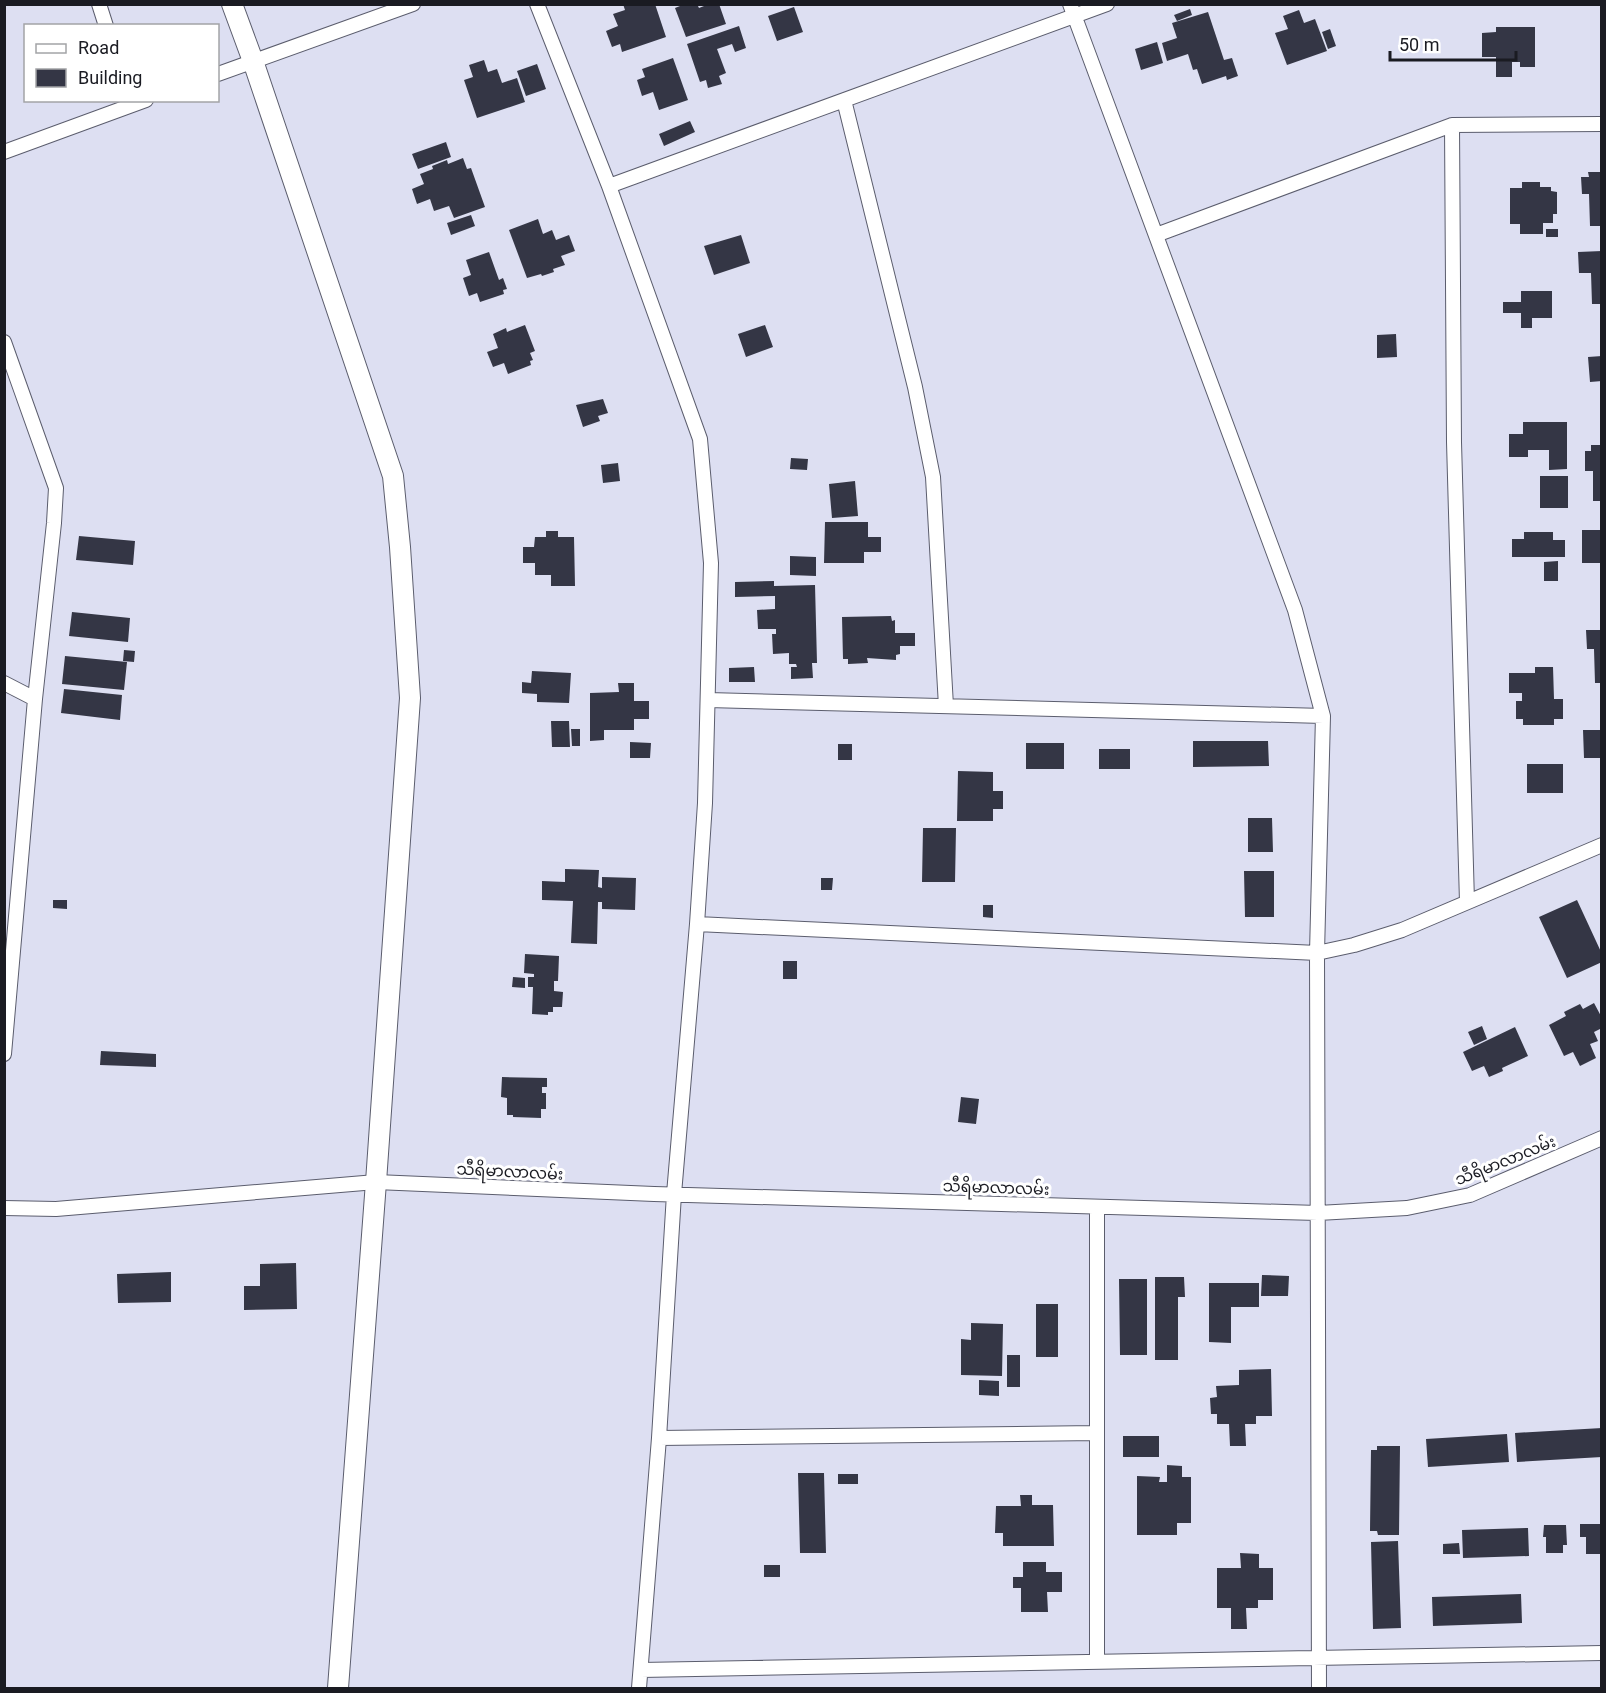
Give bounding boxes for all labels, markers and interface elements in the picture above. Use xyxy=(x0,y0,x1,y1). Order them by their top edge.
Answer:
legend xyxy=(24,24,219,102)
scale bar xyxy=(1390,24,1516,62)
text: 50 m xyxy=(1399,34,1439,55)
text: Road xyxy=(78,37,119,58)
text: Building xyxy=(78,67,142,88)
street label: သီရိမာလာလမ်း xyxy=(1451,1130,1560,1193)
street label: သီရိမာလာလမ်း xyxy=(456,1157,564,1188)
street label: သီရိမာလာလမ်း xyxy=(942,1174,1050,1203)

